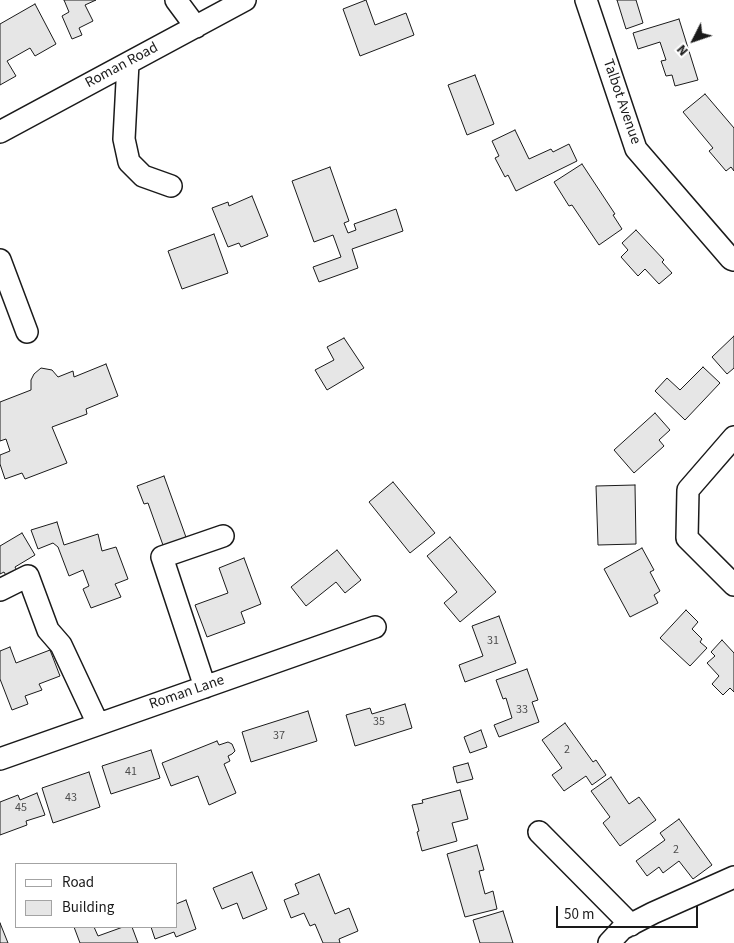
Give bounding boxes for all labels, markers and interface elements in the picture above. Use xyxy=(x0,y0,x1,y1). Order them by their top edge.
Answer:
north arrow xyxy=(669,15,719,65)
street label: Roman Road xyxy=(82,39,162,93)
text: N xyxy=(672,40,693,60)
street label: Talbot Avenue xyxy=(598,57,644,147)
house number: 31 xyxy=(487,634,499,648)
street label: Roman Lane xyxy=(147,672,227,714)
house number: 33 xyxy=(516,703,528,717)
house number: 35 xyxy=(373,715,385,729)
house number: 37 xyxy=(273,729,285,743)
house number: 2 xyxy=(564,743,570,757)
house number: 41 xyxy=(125,765,137,779)
house number: 43 xyxy=(65,791,77,805)
house number: 45 xyxy=(15,801,27,815)
house number: 2 xyxy=(673,843,679,857)
legend xyxy=(15,863,178,928)
text: Road xyxy=(62,872,94,893)
scale bar xyxy=(559,896,702,928)
text: Building xyxy=(62,897,114,918)
text: 50 m xyxy=(564,904,594,925)

